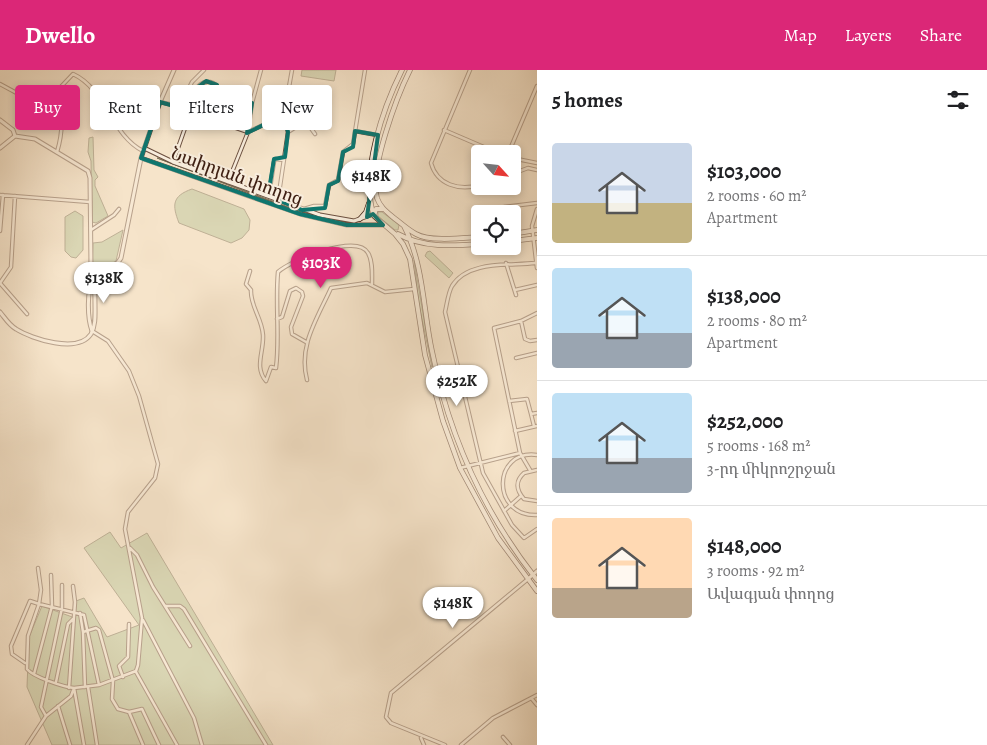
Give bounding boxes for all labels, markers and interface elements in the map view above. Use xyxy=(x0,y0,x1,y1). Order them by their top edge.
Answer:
text: Dwello xyxy=(25,19,95,51)
text: Map xyxy=(784,23,817,47)
text: Layers xyxy=(845,23,892,47)
text: Share xyxy=(920,23,962,47)
chip: Buy xyxy=(15,85,80,130)
chip: Rent xyxy=(90,85,160,130)
chip: Filters xyxy=(170,85,252,130)
chip: New xyxy=(262,85,332,130)
text: 5 homes xyxy=(552,86,623,114)
icon: filters xyxy=(944,86,972,114)
street label: Նաիրյան փողոց xyxy=(168,141,306,211)
north arrow xyxy=(471,145,521,195)
map controls xyxy=(471,145,521,255)
text: $103,000 xyxy=(707,157,781,185)
pin: $148K xyxy=(336,160,406,202)
icon: home xyxy=(592,163,652,223)
text: $148K xyxy=(352,165,390,187)
text: 2 rooms · 60 m² xyxy=(707,185,807,207)
button: locate xyxy=(471,205,521,255)
text: Apartment xyxy=(707,207,778,229)
pin: $103K xyxy=(286,246,356,289)
text: $103K xyxy=(302,252,340,274)
pin: $138K xyxy=(69,262,139,304)
text: $138K xyxy=(85,267,123,289)
text: $138,000 xyxy=(707,282,781,310)
icon: home xyxy=(592,288,652,348)
text: 2 rooms · 80 m² xyxy=(707,310,807,332)
text: Apartment xyxy=(707,332,778,354)
pin: $252K xyxy=(422,364,492,407)
text: $252K xyxy=(437,370,477,392)
text: $252,000 xyxy=(707,407,783,435)
icon: home xyxy=(592,413,652,473)
text: 5 rooms · 168 m² xyxy=(707,435,811,457)
text: 3-րդ միկրոշրջան xyxy=(707,458,836,480)
text: $148,000 xyxy=(707,532,782,560)
icon: home xyxy=(592,538,652,598)
text: 3 rooms · 92 m² xyxy=(707,560,805,582)
text: Ավագյան փողոց xyxy=(707,583,835,605)
pin: $148K xyxy=(418,586,488,629)
text: $148K xyxy=(434,592,472,614)

